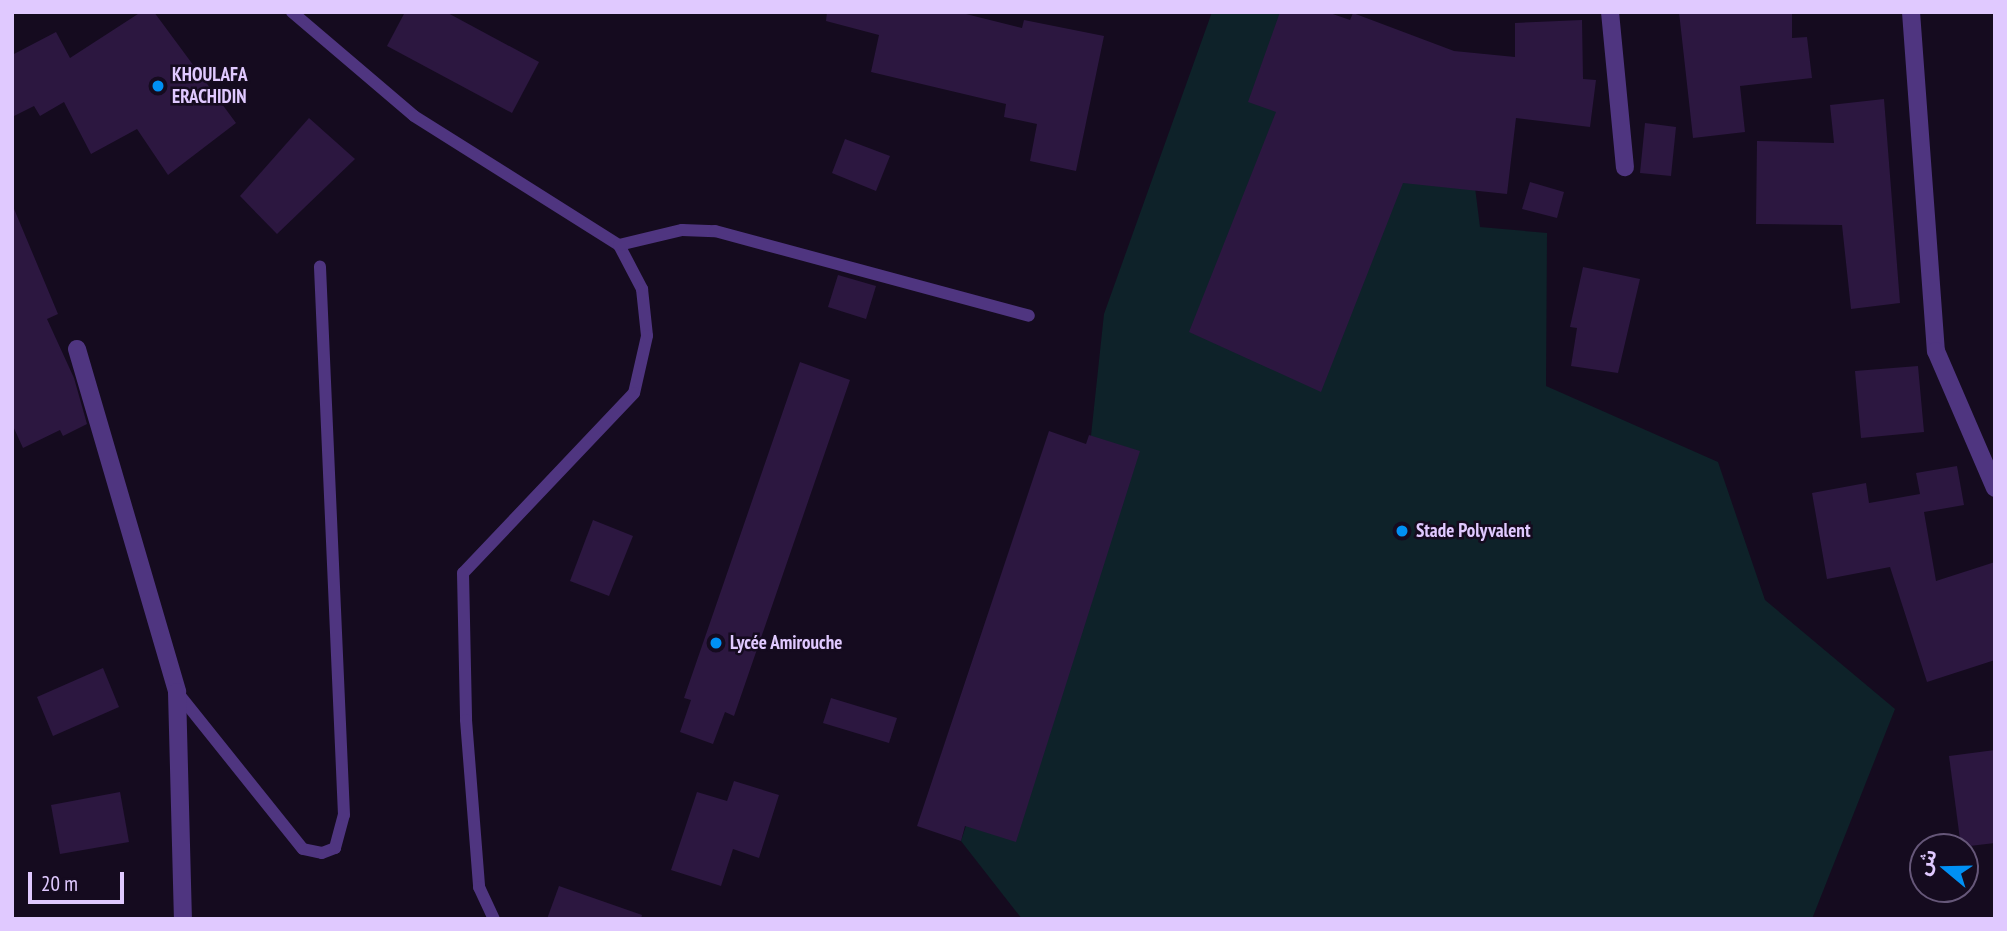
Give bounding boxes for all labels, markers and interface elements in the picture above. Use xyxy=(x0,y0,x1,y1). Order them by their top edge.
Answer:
place label: KHOULAFA ERACHIDIN xyxy=(172,64,248,108)
marker: KHOULAFA ERACHIDIN xyxy=(150,78,166,94)
place label: Stade Polyvalent xyxy=(1416,520,1530,542)
marker: Stade Polyvalent xyxy=(1394,523,1410,539)
place label: Lycée Amirouche xyxy=(730,632,843,654)
marker: Lycée Amirouche xyxy=(708,635,724,651)
north arrow xyxy=(1909,833,1979,903)
text: ش xyxy=(1910,846,1942,878)
scale bar xyxy=(32,858,128,902)
text: 20 m xyxy=(41,870,78,897)

